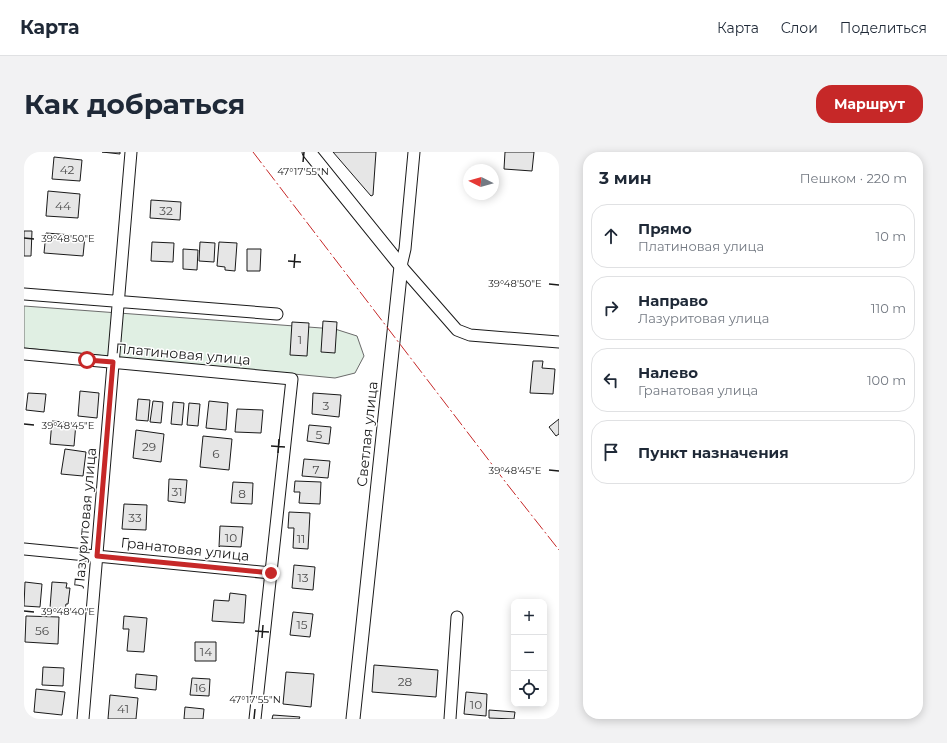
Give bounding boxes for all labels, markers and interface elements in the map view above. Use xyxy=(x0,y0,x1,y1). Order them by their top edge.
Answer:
text: Карта xyxy=(20,16,80,39)
text: Карта xyxy=(717,19,759,37)
text: Слои xyxy=(781,19,818,37)
text: Поделиться xyxy=(840,19,927,37)
button: Маршрут xyxy=(816,85,923,123)
text: Как добраться xyxy=(24,87,245,121)
house number: 42 xyxy=(60,162,75,177)
north arrow xyxy=(463,164,499,200)
text: 47°17'55"N xyxy=(277,165,329,178)
text: 3 мин xyxy=(599,168,652,188)
text: Пешком · 220 m xyxy=(800,170,907,186)
house number: 44 xyxy=(55,198,71,213)
house number: 32 xyxy=(159,203,173,218)
text: Прямо xyxy=(638,219,692,238)
icon: ahead xyxy=(600,225,622,247)
text: 10 m xyxy=(876,228,906,244)
text: 39°48'50"E xyxy=(41,232,95,245)
text: Платиновая улица xyxy=(638,238,764,254)
text: 39°48'50"E xyxy=(488,277,542,290)
text: Направо xyxy=(638,291,708,310)
icon: right xyxy=(600,297,622,319)
text: 110 m xyxy=(871,300,906,316)
text: Лазуритовая улица xyxy=(638,310,769,326)
house number: 1 xyxy=(298,332,302,347)
street label: Платиновая улица xyxy=(115,339,251,369)
route start xyxy=(78,351,96,369)
text: Налево xyxy=(638,363,698,382)
icon: left xyxy=(600,369,622,391)
text: 100 m xyxy=(867,372,906,388)
street label: Светлая улица xyxy=(353,380,381,488)
text: Гранатовая улица xyxy=(638,382,758,398)
house number: 3 xyxy=(323,398,330,413)
text: 39°48'45"E xyxy=(42,419,95,432)
house number: 5 xyxy=(316,427,323,442)
house number: 29 xyxy=(142,439,156,454)
icon: arrive xyxy=(600,441,622,463)
text: Пункт назначения xyxy=(638,443,789,462)
house number: 6 xyxy=(212,446,220,461)
street label: Лазуритовая улица xyxy=(70,447,100,589)
house number: 7 xyxy=(312,462,320,477)
text: 39°48'45"E xyxy=(489,464,542,477)
house number: 31 xyxy=(171,484,183,499)
house number: 8 xyxy=(238,486,246,501)
house number: 33 xyxy=(128,510,142,525)
house number: 10 xyxy=(225,530,237,545)
house number: 11 xyxy=(297,531,305,546)
street label: Гранатовая улица xyxy=(120,533,250,565)
route end xyxy=(262,564,280,582)
house number: 13 xyxy=(297,570,309,585)
map controls xyxy=(511,599,547,707)
button: + xyxy=(511,599,547,635)
text: 39°48'40"E xyxy=(41,605,95,618)
house number: 15 xyxy=(296,617,308,632)
house number: 56 xyxy=(35,623,49,638)
button: − xyxy=(511,635,547,671)
house number: 14 xyxy=(200,644,212,659)
button: locate xyxy=(511,671,547,707)
house number: 28 xyxy=(398,674,413,689)
house number: 16 xyxy=(194,680,206,695)
text: 47°17'55"N xyxy=(229,693,281,706)
house number: 10 xyxy=(470,697,482,712)
house number: 41 xyxy=(117,701,129,716)

